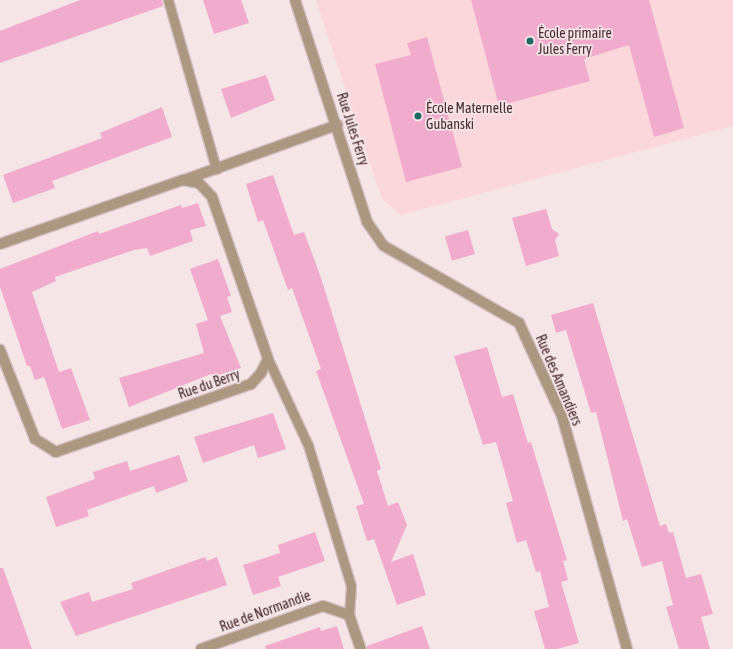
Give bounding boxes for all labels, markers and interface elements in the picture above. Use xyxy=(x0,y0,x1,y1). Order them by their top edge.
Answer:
place label: École primaire Jules Ferry xyxy=(538,25,612,58)
marker: École primaire Jules Ferry xyxy=(525,36,535,46)
street label: Rue Jules Ferry xyxy=(333,90,373,168)
place label: École Maternelle Gubanski xyxy=(426,100,513,132)
marker: École Maternelle Gubanski xyxy=(413,111,423,121)
street label: Rue des Amandiers xyxy=(532,332,586,428)
street label: Rue du Berry xyxy=(176,366,242,402)
street label: Rue de Normandie xyxy=(217,587,313,635)

